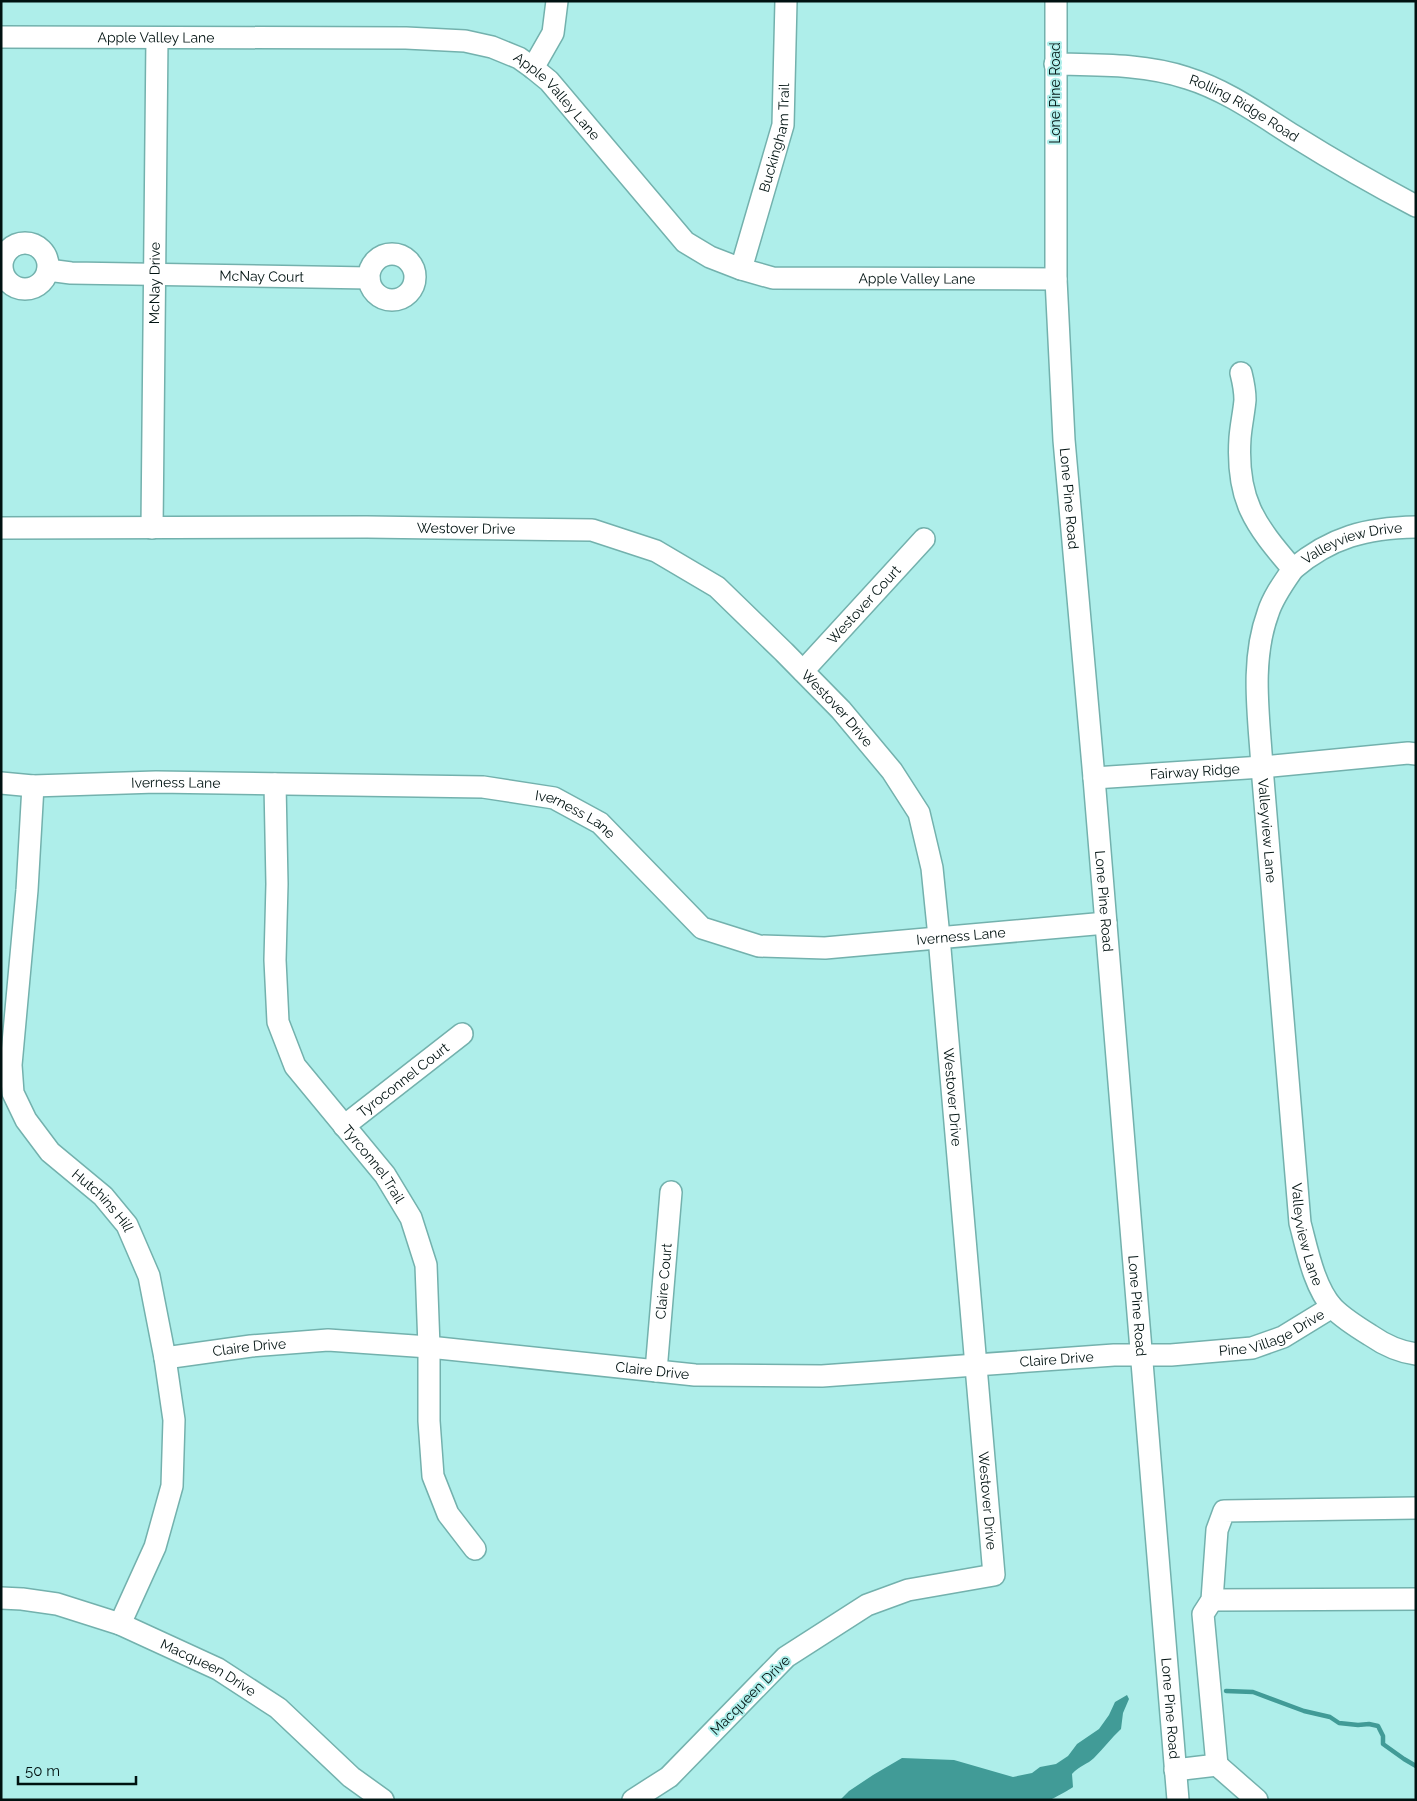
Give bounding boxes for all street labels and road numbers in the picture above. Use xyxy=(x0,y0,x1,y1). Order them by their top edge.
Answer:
street label: Apple Valley Lane xyxy=(98,29,214,46)
street label: Lone Pine Road xyxy=(1047,42,1063,144)
street label: Apple Valley Lane xyxy=(511,49,603,143)
street label: Rolling Ridge Road xyxy=(1187,71,1302,145)
street label: Buckingham Trail xyxy=(756,83,792,194)
street label: McNay Drive xyxy=(146,242,163,324)
street label: McNay Court xyxy=(219,267,305,285)
street label: Apple Valley Lane xyxy=(858,270,975,287)
street label: Lone Pine Road xyxy=(1057,447,1082,550)
street label: Westover Drive xyxy=(417,520,515,537)
street label: Valleyview Drive xyxy=(1298,520,1403,567)
street label: Westover Court xyxy=(824,562,904,647)
street label: Westover Drive xyxy=(798,667,876,750)
street label: Fairway Ridge xyxy=(1149,760,1240,782)
street label: Iverness Lane xyxy=(131,774,221,791)
street label: Valleyview Lane xyxy=(1255,778,1280,884)
street label: Iverness Lane xyxy=(534,787,619,842)
street label: Lone Pine Road xyxy=(1092,850,1116,952)
street label: Iverness Lane xyxy=(916,924,1006,948)
street label: Tyroconnel Court xyxy=(354,1039,452,1120)
street label: Westover Drive xyxy=(941,1048,965,1147)
street label: Tyrconnel Trail xyxy=(339,1122,408,1206)
street label: Hutchins Hill xyxy=(69,1166,137,1234)
street label: Valleyview Lane xyxy=(1289,1182,1326,1288)
street label: Claire Court xyxy=(652,1242,675,1320)
street label: Lone Pine Road xyxy=(1125,1254,1150,1357)
street label: Pine Village Drive xyxy=(1218,1306,1327,1359)
street label: Claire Drive xyxy=(211,1335,287,1359)
street label: Claire Drive xyxy=(1019,1348,1094,1370)
street label: Claire Drive xyxy=(615,1359,690,1382)
street label: Westover Drive xyxy=(975,1451,1000,1550)
street label: Macqueen Drive xyxy=(158,1636,259,1700)
street label: Macqueen Drive xyxy=(707,1652,793,1738)
street label: Lone Pine Road xyxy=(1158,1657,1183,1760)

